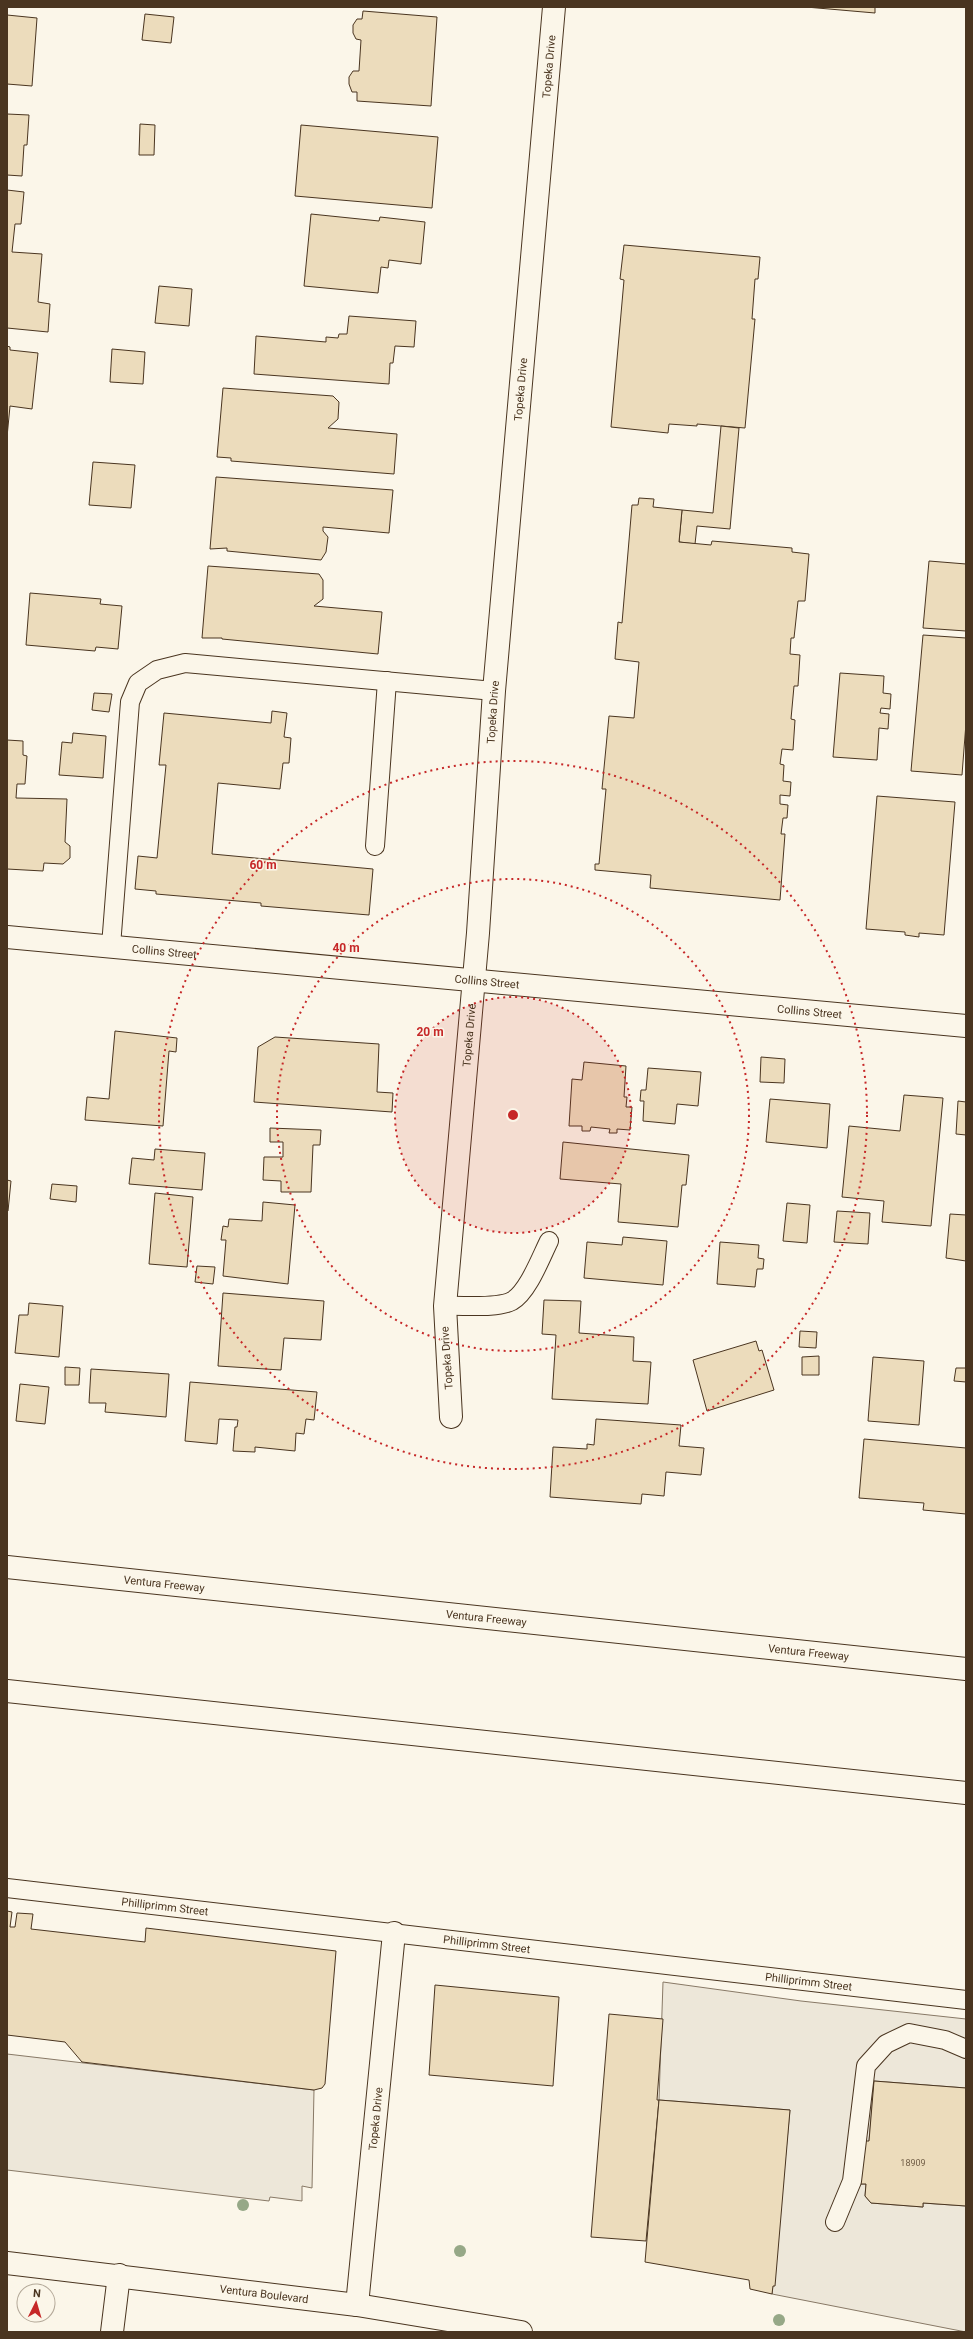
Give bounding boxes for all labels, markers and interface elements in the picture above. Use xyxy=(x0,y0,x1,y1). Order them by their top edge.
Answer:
street label: Topeka Drive xyxy=(540,34,558,99)
street label: Topeka Drive xyxy=(511,357,530,421)
street label: Topeka Drive xyxy=(484,680,501,744)
text: 60 m xyxy=(249,858,277,872)
text: 40 m xyxy=(332,941,360,955)
street label: Collins Street xyxy=(131,942,198,961)
street label: Collins Street xyxy=(454,972,520,991)
street label: Collins Street xyxy=(777,1002,843,1021)
street label: Topeka Drive xyxy=(460,1003,478,1067)
text: 20 m xyxy=(416,1025,444,1039)
centre of rings xyxy=(506,1108,520,1122)
street label: Topeka Drive xyxy=(438,1326,456,1390)
street label: Ventura Freeway xyxy=(123,1573,206,1595)
street label: Ventura Freeway xyxy=(445,1607,528,1629)
street label: Ventura Freeway xyxy=(767,1641,850,1663)
street label: Philliprimm Street xyxy=(121,1895,210,1918)
street label: Philliprimm Street xyxy=(443,1932,531,1956)
street label: Philliprimm Street xyxy=(764,1970,853,1993)
street label: Topeka Drive xyxy=(366,2087,385,2151)
house number: 18909 xyxy=(900,2158,926,2168)
street label: Ventura Boulevard xyxy=(219,2282,309,2306)
north arrow xyxy=(16,2283,56,2323)
text: N xyxy=(32,2287,41,2300)

